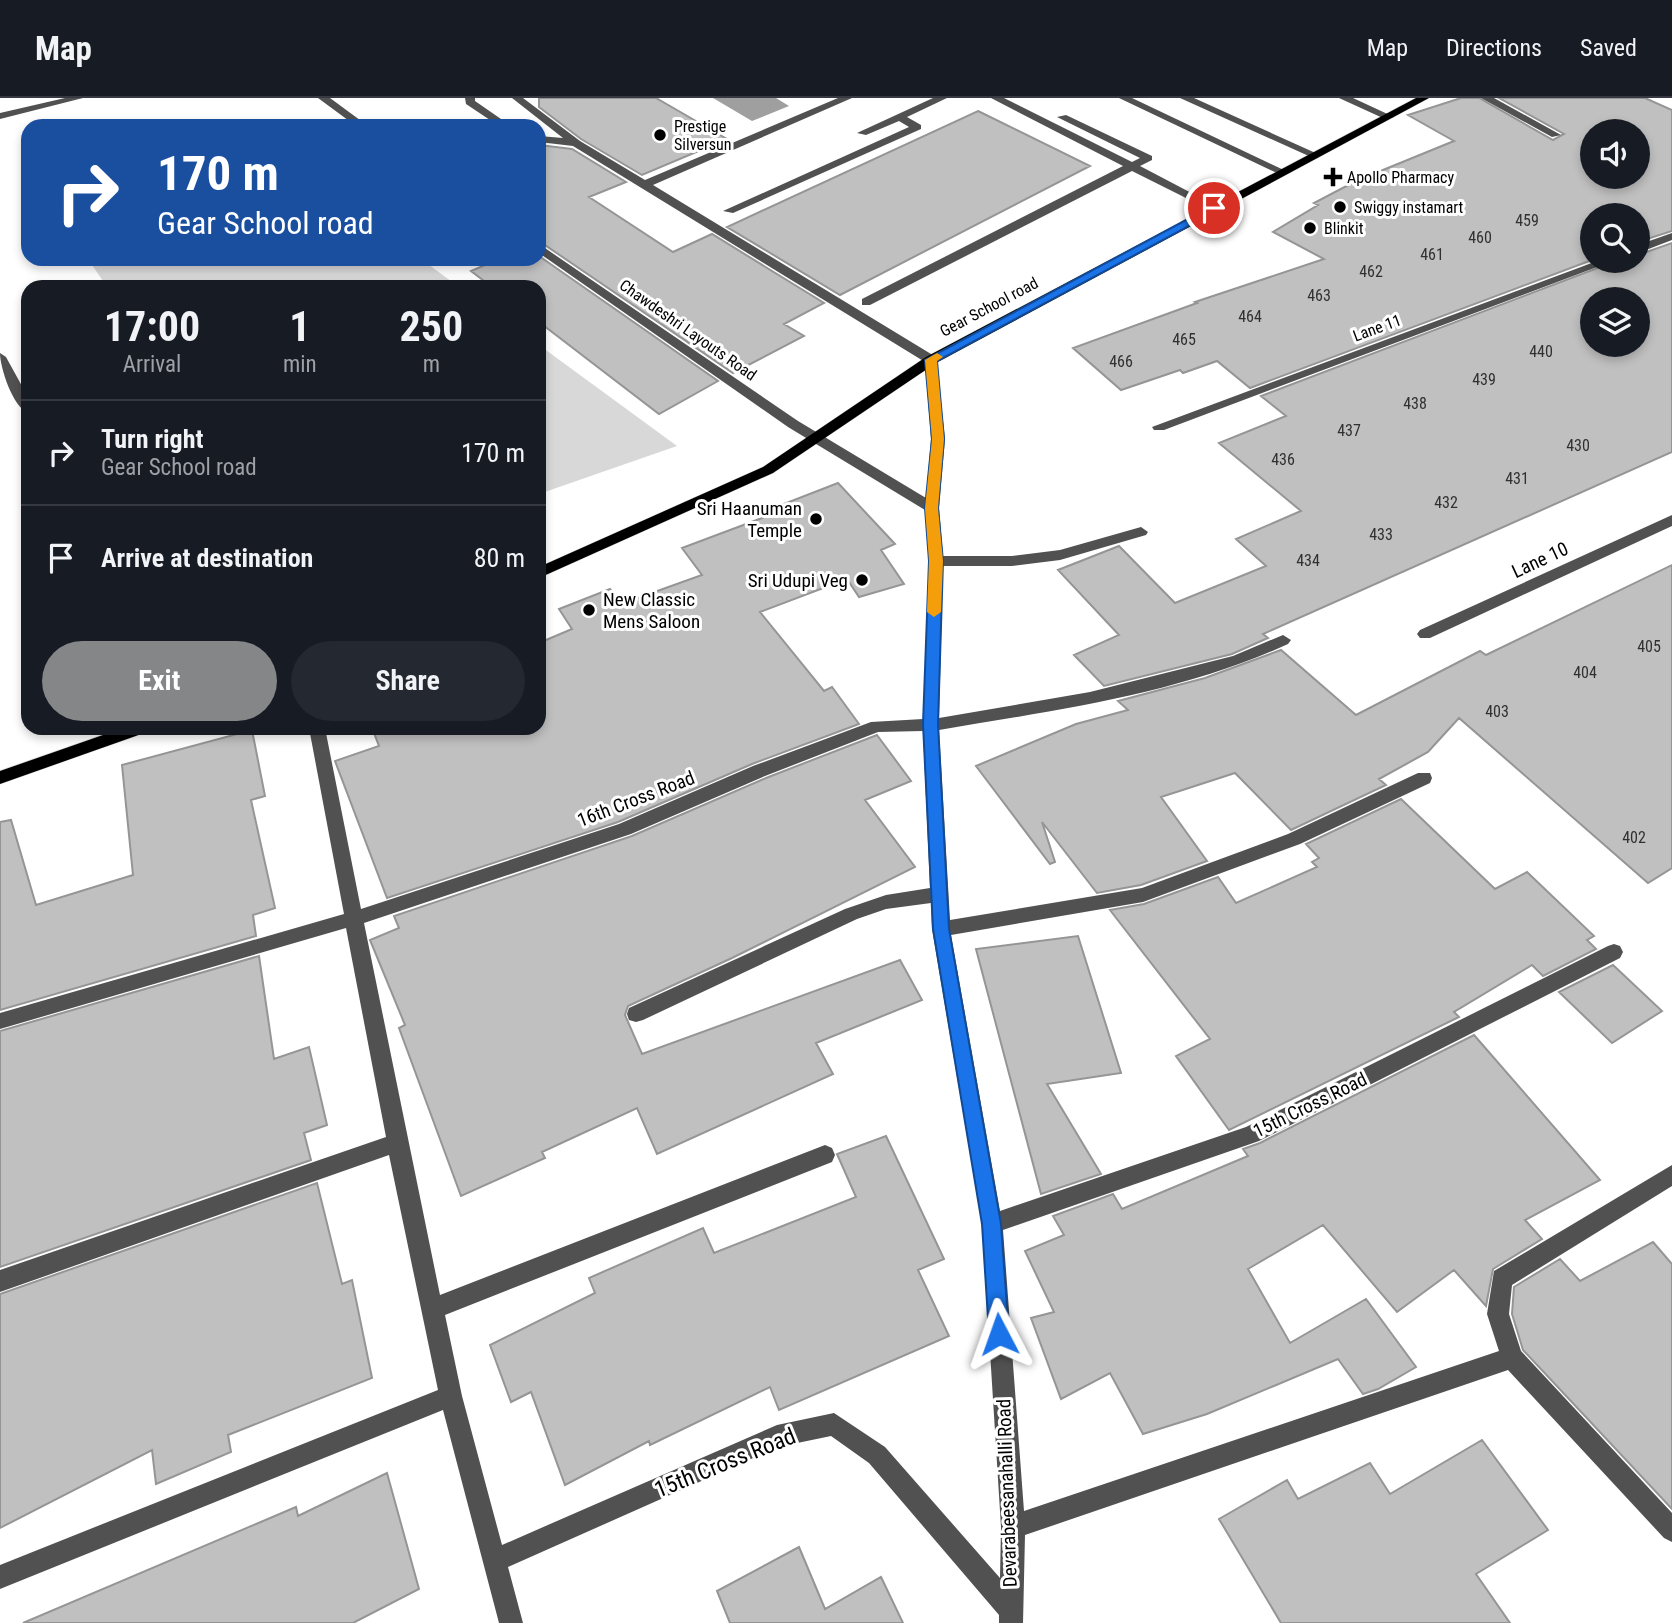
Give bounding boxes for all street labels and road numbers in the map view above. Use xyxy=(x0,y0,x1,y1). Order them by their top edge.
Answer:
street label: Gear School road xyxy=(937,273,1041,341)
street label: Chawdeshri Layouts Road xyxy=(616,276,760,384)
street label: Lane 11 xyxy=(1350,311,1404,345)
street label: Lane 10 xyxy=(1508,537,1572,583)
street label: 16th Cross Road xyxy=(574,766,698,832)
street label: 15th Cross Road xyxy=(1249,1068,1371,1142)
street label: Devarabeesanahalli Road xyxy=(992,1398,1022,1588)
street label: 15th Cross Road xyxy=(651,1422,799,1504)

